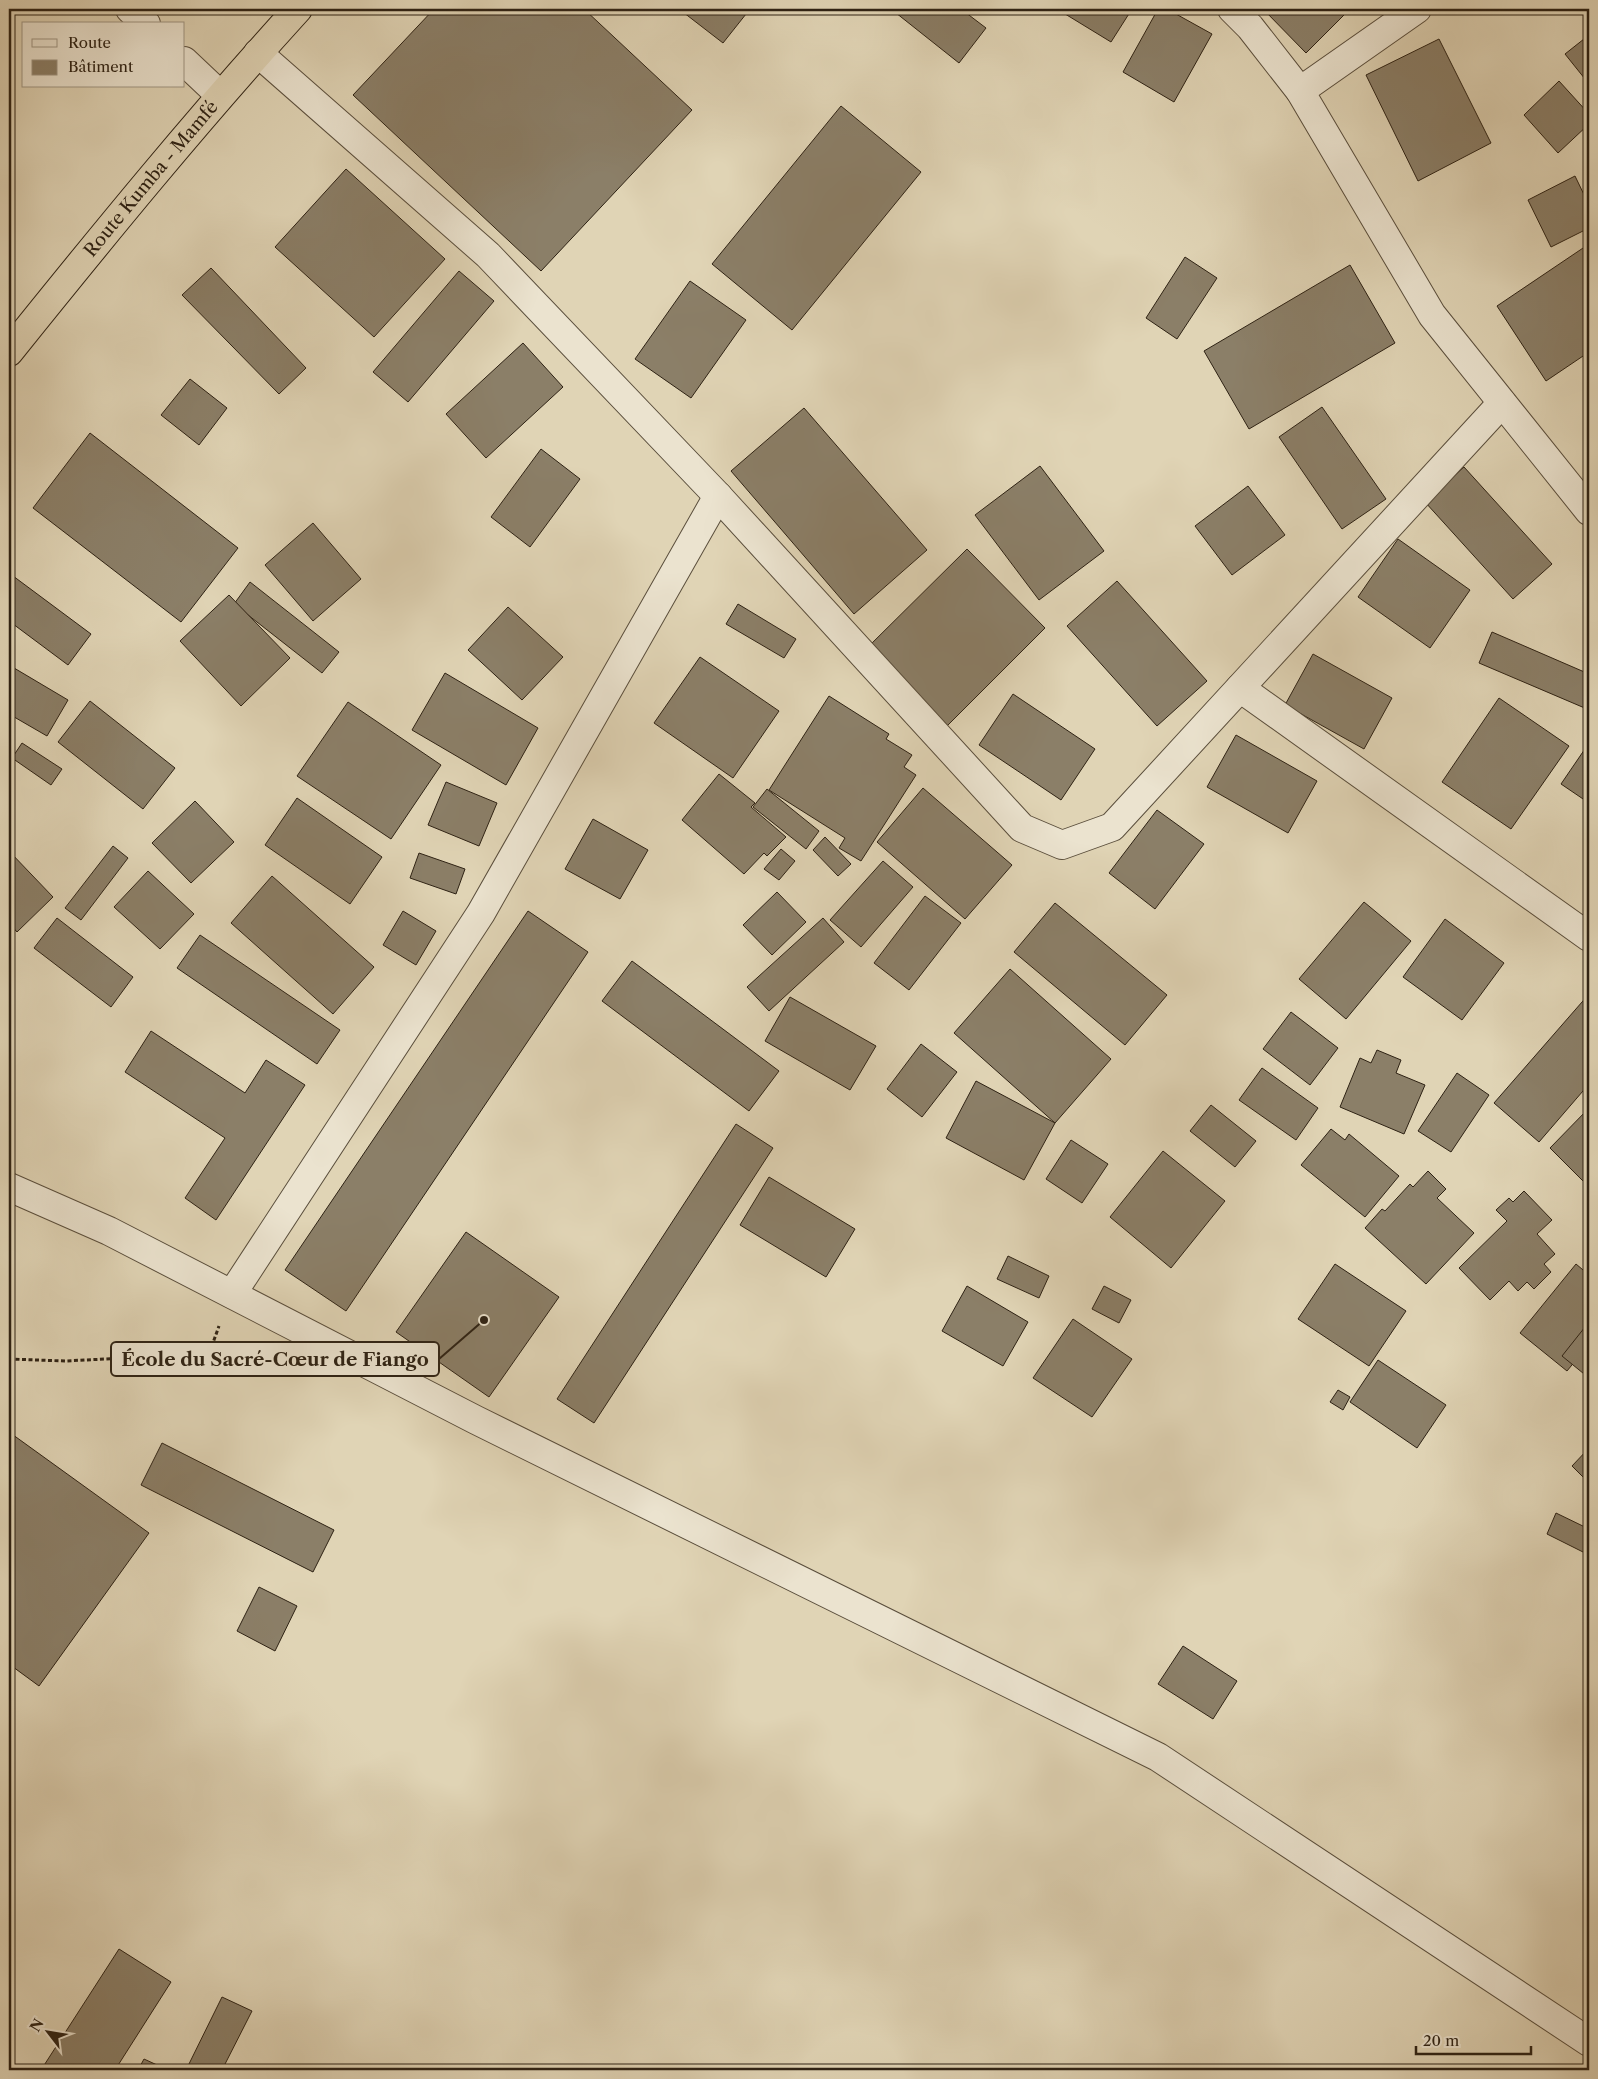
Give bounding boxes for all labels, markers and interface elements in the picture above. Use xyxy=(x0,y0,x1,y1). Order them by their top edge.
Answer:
legend xyxy=(22,22,185,88)
text: Route xyxy=(68,33,111,52)
text: Bâtiment xyxy=(68,57,134,76)
street label: Route Kumba - Mamfé xyxy=(79,96,223,261)
callout: École du Sacré-Cœur de Fiango xyxy=(111,1342,439,1376)
text: École du Sacré-Cœur de Fiango xyxy=(121,1348,429,1371)
north arrow xyxy=(22,2006,72,2056)
text: N xyxy=(26,2015,48,2035)
scale bar xyxy=(1416,2024,1530,2056)
text: 20 m xyxy=(1423,2031,1459,2050)

